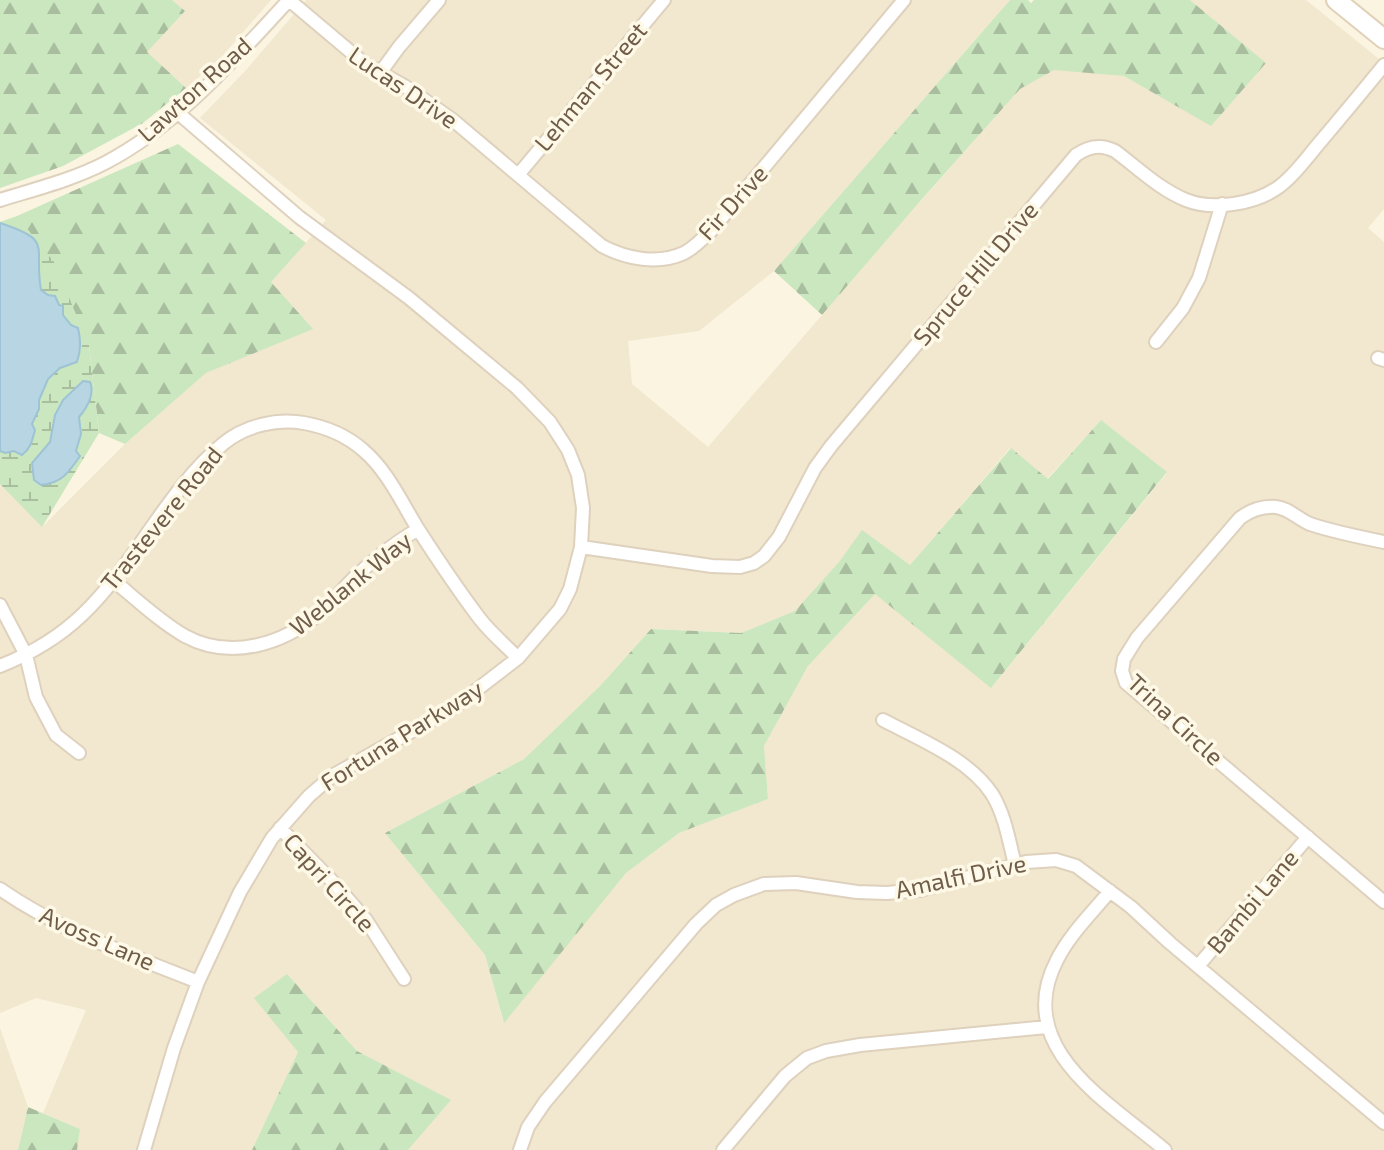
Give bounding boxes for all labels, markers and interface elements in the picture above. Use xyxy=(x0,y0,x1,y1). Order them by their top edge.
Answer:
street label: Lehman Street xyxy=(528,16,652,156)
street label: Lawton Road xyxy=(131,30,257,147)
street label: Lucas Drive xyxy=(344,40,464,134)
street label: Fir Drive xyxy=(691,159,773,245)
street label: Spruce Hill Drive xyxy=(906,195,1043,351)
street label: Trastevere Road xyxy=(94,440,228,596)
street label: Weblank Way xyxy=(283,525,417,641)
street label: Trina Circle xyxy=(1122,667,1230,771)
street label: Fortuna Parkway xyxy=(315,673,488,796)
street label: Capri Circle xyxy=(278,827,382,937)
street label: Bambi Lane xyxy=(1200,843,1304,959)
street label: Amalfi Drive xyxy=(893,848,1029,904)
street label: Avoss Lane xyxy=(36,899,160,976)

